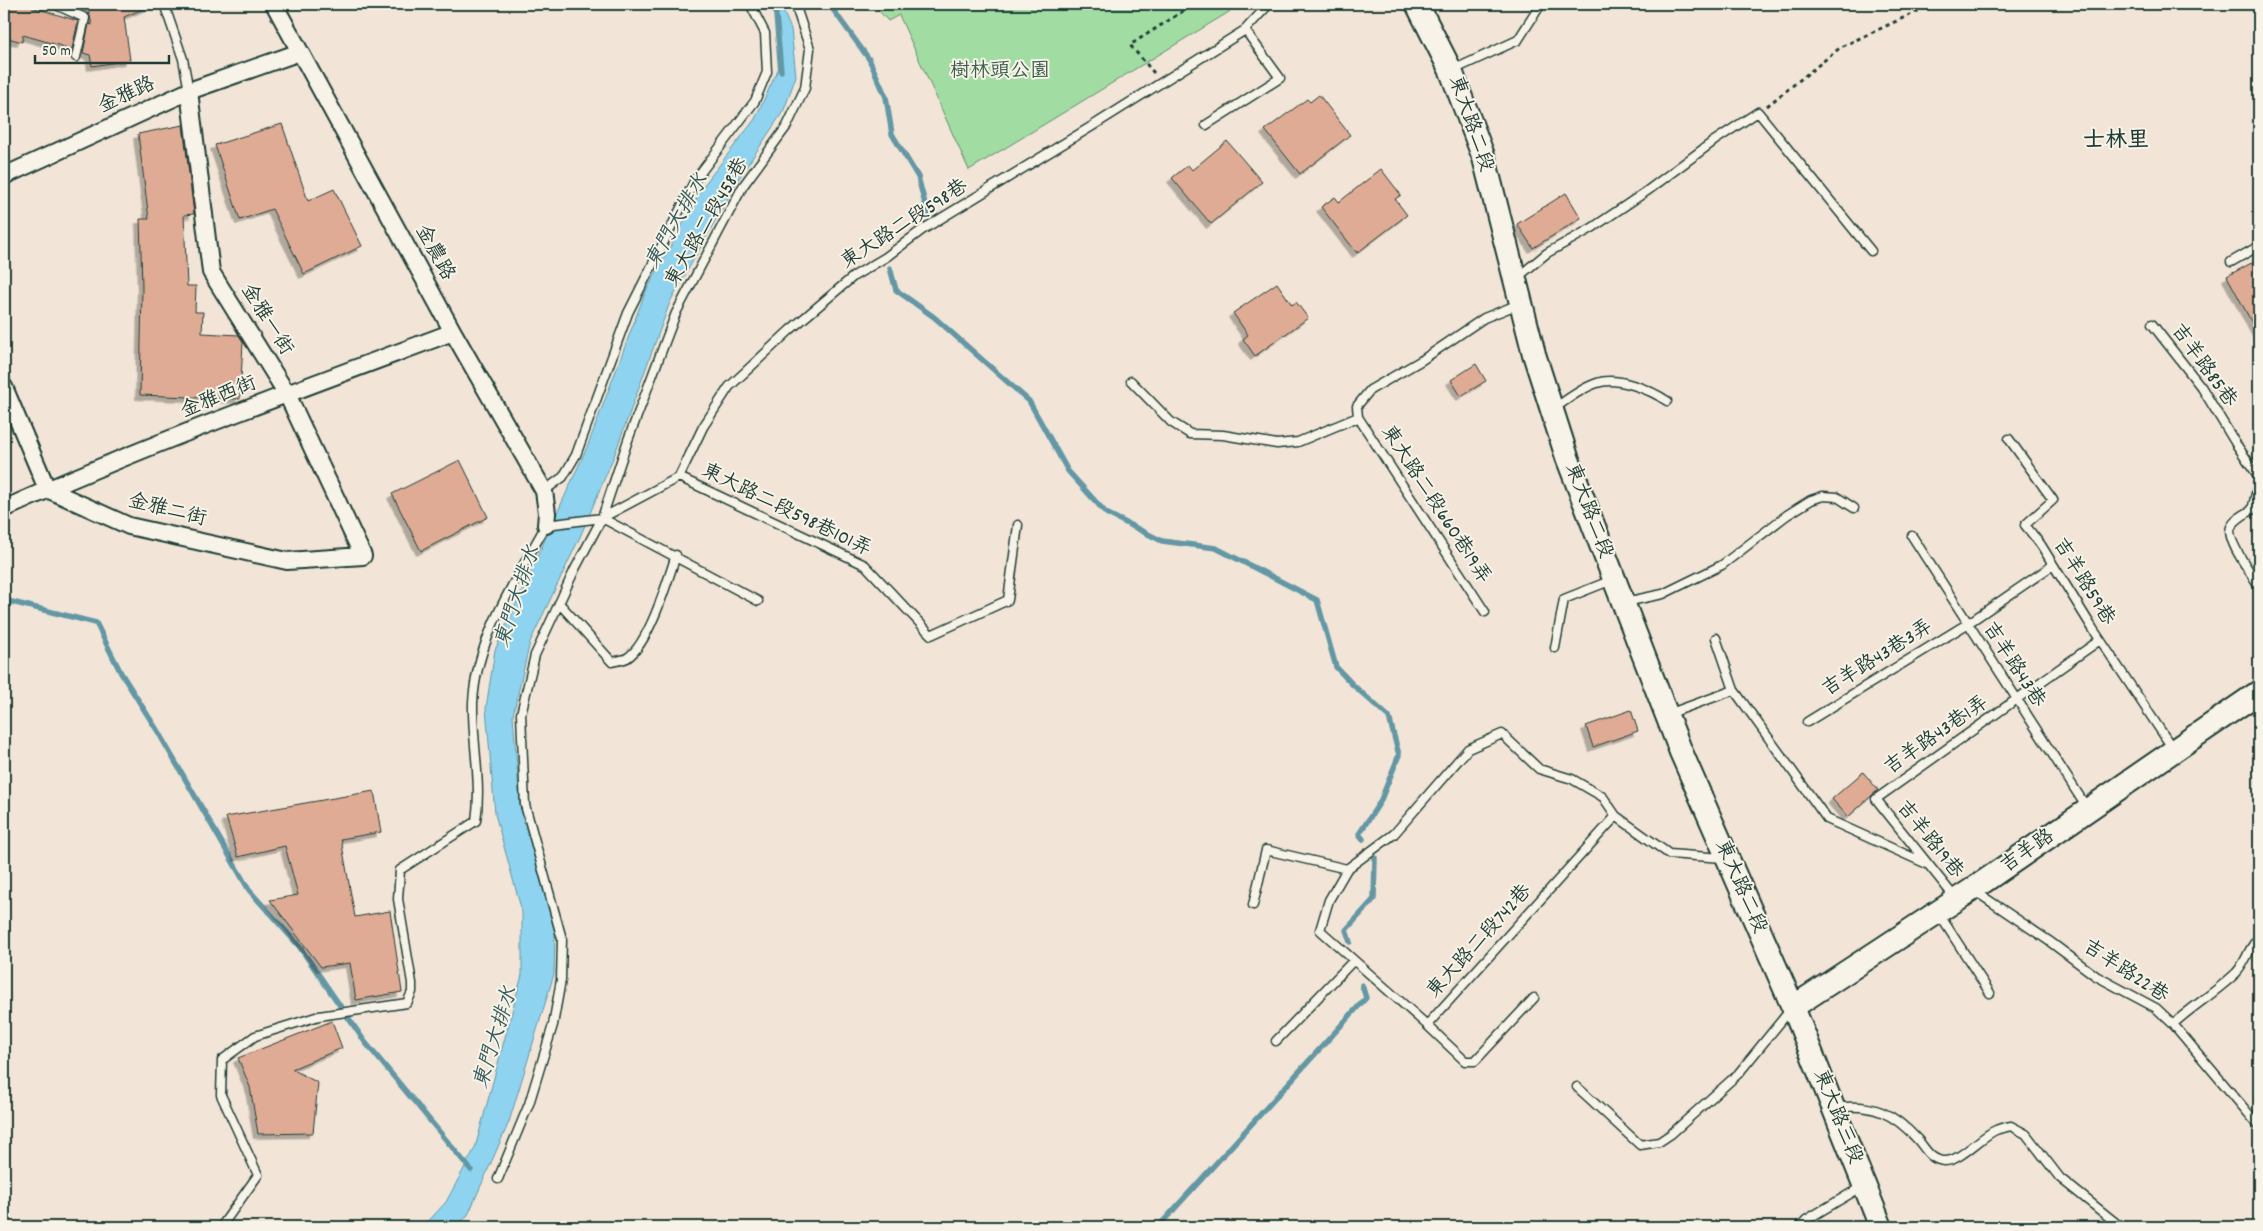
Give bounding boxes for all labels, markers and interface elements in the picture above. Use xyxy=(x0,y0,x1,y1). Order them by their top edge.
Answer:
scale bar xyxy=(35,32,169,64)
text: 50 m xyxy=(42,41,71,63)
park label: 樹林頭公園 xyxy=(950,58,1050,86)
street label: 金雅路 xyxy=(94,70,161,121)
street label: 東大路二段 xyxy=(1440,72,1500,176)
district label: 士林里 xyxy=(2083,126,2149,157)
street label: 東大路二段458巷 xyxy=(659,152,757,293)
water label: 東門大排水 xyxy=(639,168,718,275)
street label: 東大路二段598巷 xyxy=(836,173,975,277)
street label: 金農路 xyxy=(407,220,461,287)
street label: 金雅一街 xyxy=(233,279,299,361)
street label: 吉羊路85巷 xyxy=(2163,318,2244,414)
street label: 金雅西街 xyxy=(177,370,261,426)
street label: 東大路二段660巷19弄 xyxy=(1373,420,1497,590)
street label: 東大路二段598巷101弄 xyxy=(696,458,876,564)
street label: 東大路二段 xyxy=(1557,459,1619,563)
street label: 金雅二街 xyxy=(125,488,209,534)
street label: 吉羊路59巷 xyxy=(2045,533,2121,632)
water label: 東門大排水 xyxy=(489,541,550,652)
street label: 吉羊路43巷3弄 xyxy=(1817,614,1939,704)
street label: 吉羊路43巷 xyxy=(1975,617,2052,714)
street label: 吉羊路43巷1弄 xyxy=(1879,690,1995,782)
street label: 吉羊路19巷 xyxy=(1889,795,1970,886)
street label: 吉羊路 xyxy=(1995,823,2061,881)
street label: 東大路二段 xyxy=(1707,836,1773,938)
street label: 東大路二段742巷 xyxy=(1421,878,1539,1005)
street label: 吉羊路22巷 xyxy=(2076,934,2174,1011)
water label: 東門大排水 xyxy=(467,982,527,1093)
street label: 東大路三段 xyxy=(1805,1065,1869,1169)

